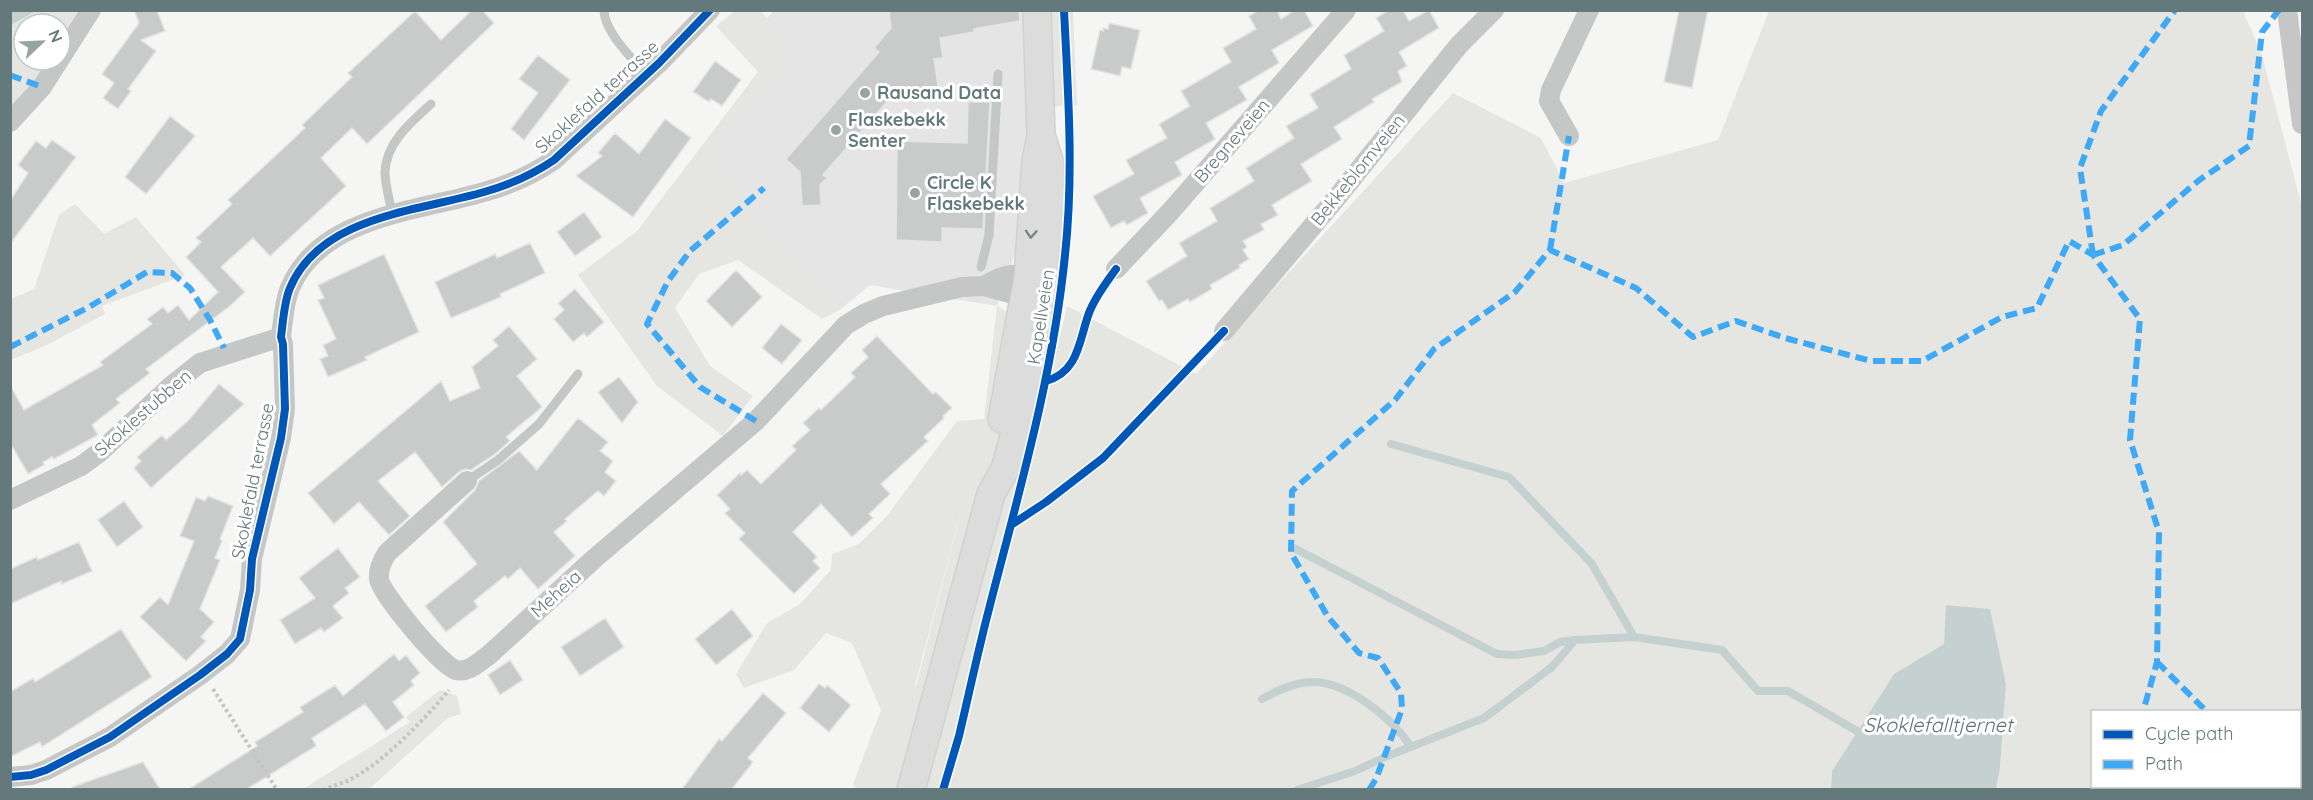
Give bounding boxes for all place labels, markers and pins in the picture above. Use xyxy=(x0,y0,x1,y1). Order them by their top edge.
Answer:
place label: Rausand Data xyxy=(877,81,1001,104)
marker: Rausand Data xyxy=(858,86,872,100)
place label: Flaskebekk Senter xyxy=(848,108,946,152)
marker: Flaskebekk Senter xyxy=(829,123,843,137)
place label: Circle K Flaskebekk xyxy=(927,171,1025,215)
marker: Circle K Flaskebekk xyxy=(908,186,922,200)

